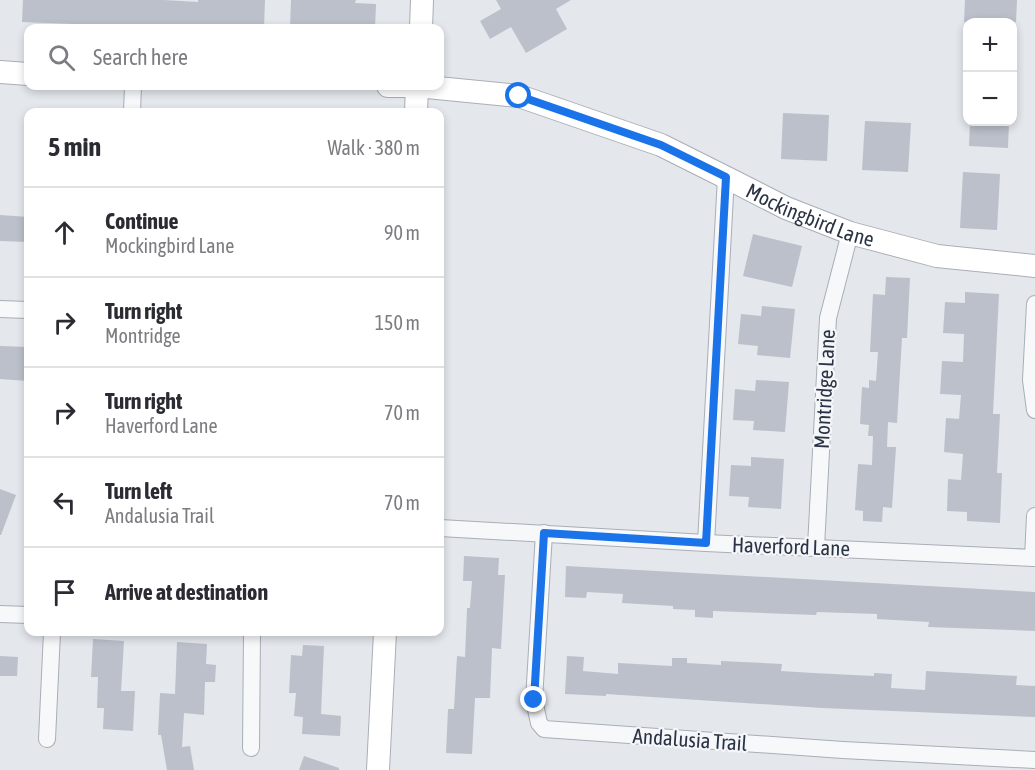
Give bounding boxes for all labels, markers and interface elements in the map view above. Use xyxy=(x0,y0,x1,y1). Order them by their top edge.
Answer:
map controls xyxy=(963,18,1017,126)
button: + xyxy=(963,18,1017,72)
search box xyxy=(24,24,444,90)
icon: search xyxy=(45,41,78,74)
text: Search here xyxy=(93,44,188,70)
button: − xyxy=(963,72,1017,126)
route start xyxy=(505,82,531,108)
text: 5 min xyxy=(48,132,101,162)
text: Walk · 380 m xyxy=(328,136,420,159)
street label: Mockingbird Lane xyxy=(743,178,877,251)
text: Continue xyxy=(105,208,179,234)
icon: ahead xyxy=(48,216,81,249)
text: 90 m xyxy=(384,221,420,244)
text: Mockingbird Lane xyxy=(105,234,234,257)
text: Turn right xyxy=(105,298,182,324)
icon: right xyxy=(48,306,81,339)
text: 150 m xyxy=(375,311,420,334)
text: Montridge xyxy=(105,324,181,347)
street label: Montridge Lane xyxy=(809,329,839,449)
text: Turn right xyxy=(105,388,182,414)
icon: right xyxy=(48,396,81,429)
text: 70 m xyxy=(384,401,420,424)
text: Haverford Lane xyxy=(105,414,218,437)
text: Turn left xyxy=(105,478,172,504)
icon: left xyxy=(48,486,81,519)
text: 70 m xyxy=(384,491,420,514)
text: Andalusia Trail xyxy=(105,504,214,527)
street label: Haverford Lane xyxy=(732,532,850,560)
icon: arrive xyxy=(48,576,81,609)
text: Arrive at destination xyxy=(105,579,268,605)
route end xyxy=(520,686,546,712)
street label: Andalusia Trail xyxy=(632,723,748,755)

